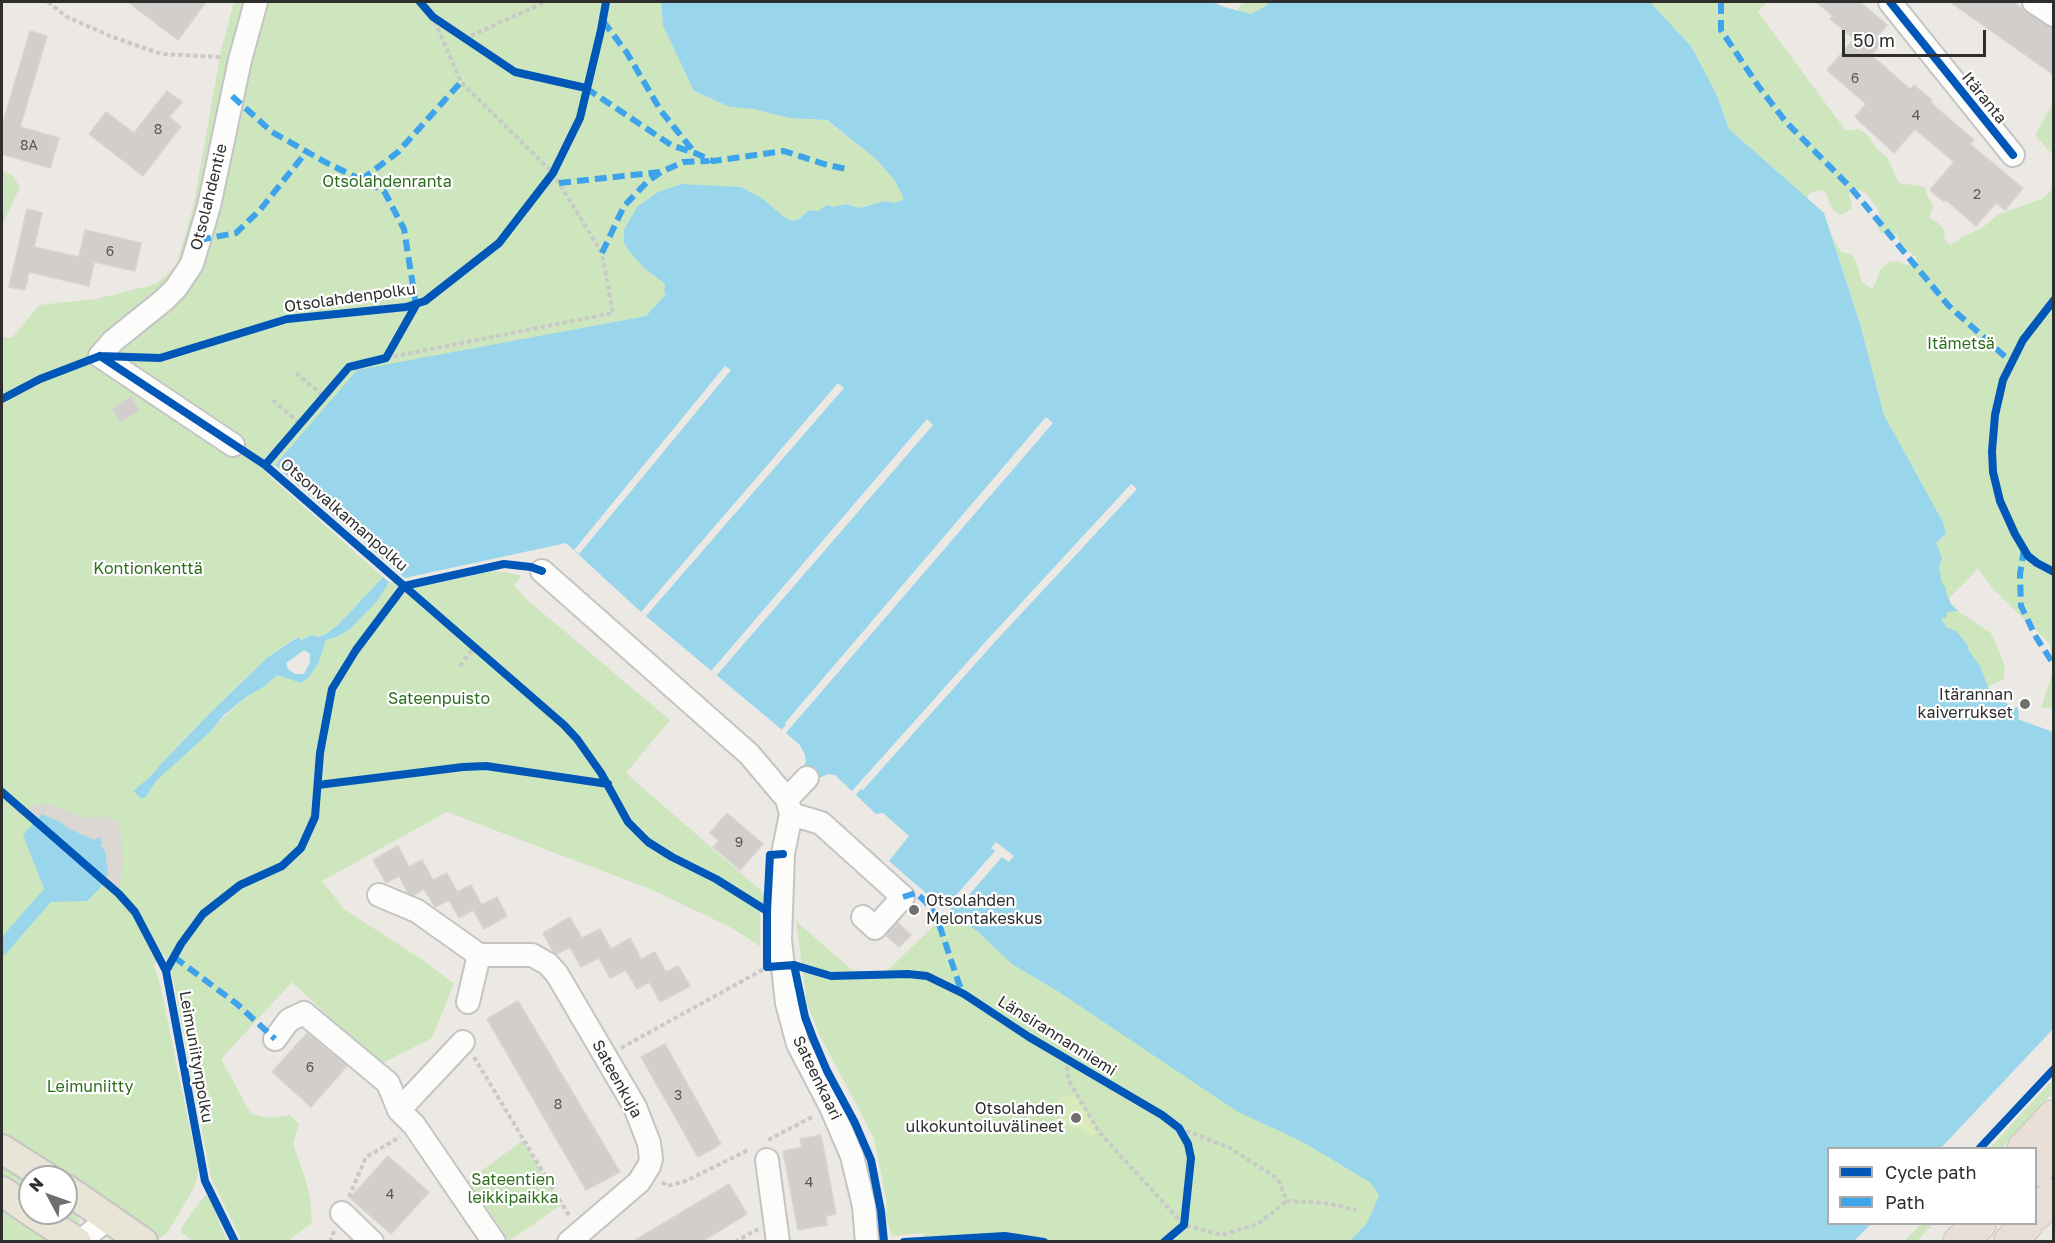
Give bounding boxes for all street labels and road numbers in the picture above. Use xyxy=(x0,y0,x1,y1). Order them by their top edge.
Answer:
street label: Itäranta xyxy=(1957,68,2011,128)
street label: Otsolahdentie xyxy=(186,142,232,252)
street label: Otsolahdenpolku xyxy=(283,279,417,317)
street label: Otsonvalkamanpolku xyxy=(276,454,412,576)
street label: Leimuniitynpolku xyxy=(175,990,217,1124)
street label: Länsirannanniemi xyxy=(994,992,1120,1080)
street label: Sateenkaari xyxy=(788,1033,846,1123)
street label: Sateenkuja xyxy=(588,1037,646,1121)

